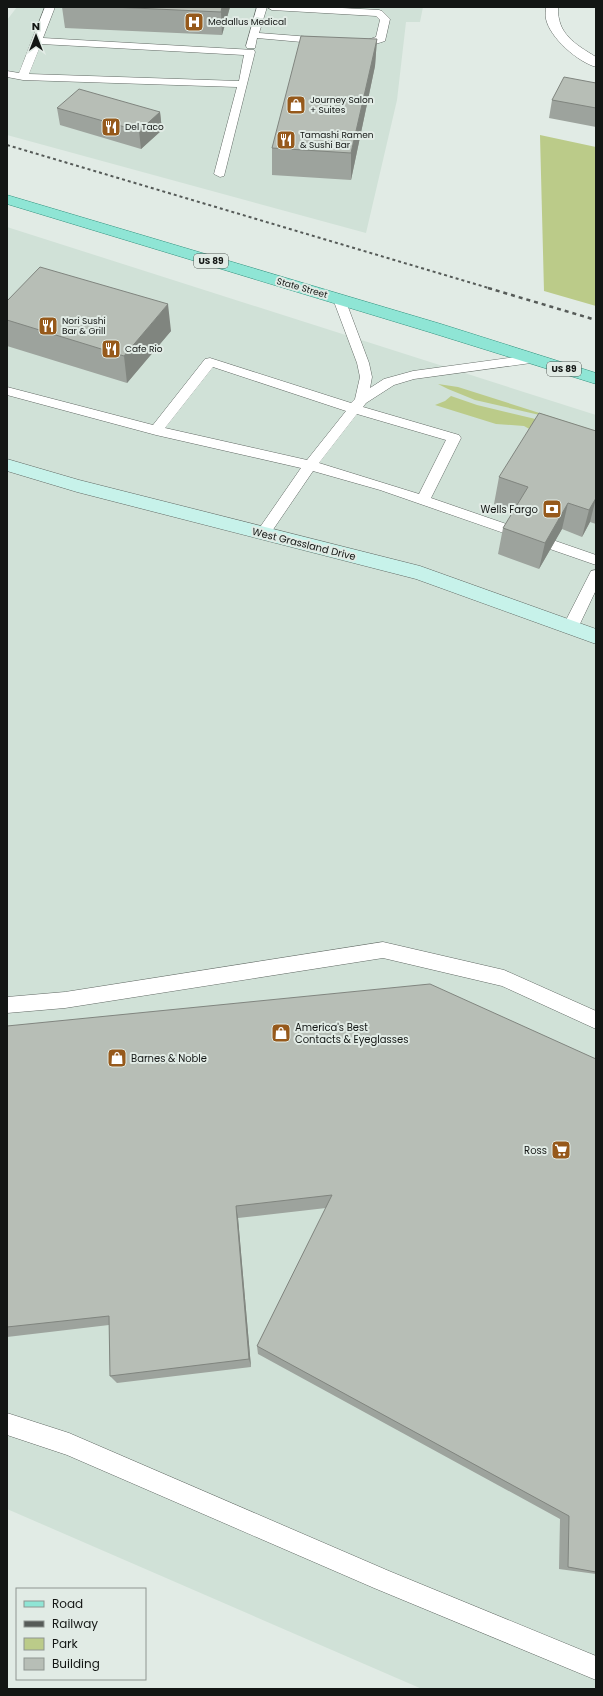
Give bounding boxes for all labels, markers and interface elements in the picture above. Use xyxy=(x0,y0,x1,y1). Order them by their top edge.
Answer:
hospital icon: Medallus Medical xyxy=(183,11,205,33)
north arrow xyxy=(16,16,56,56)
place label: Medallus Medical xyxy=(208,16,286,28)
text: N xyxy=(32,18,40,34)
shop icon: Journey Salon + Suites xyxy=(285,94,307,116)
place label: Journey Salon + Suites xyxy=(310,94,374,116)
restaurant icon: Del Taco xyxy=(100,116,122,138)
place label: Del Taco xyxy=(125,121,164,133)
restaurant icon: Tamashi Ramen & Sushi Bar xyxy=(275,129,297,151)
place label: Tamashi Ramen & Sushi Bar xyxy=(300,129,374,151)
road number: US 89 xyxy=(194,254,228,268)
street label: State Street xyxy=(275,275,329,301)
restaurant icon: Nori Sushi Bar & Grill xyxy=(37,315,59,337)
place label: Nori Sushi Bar & Grill xyxy=(62,315,106,337)
restaurant icon: Cafe Rio xyxy=(100,338,122,360)
place label: Cafe Rio xyxy=(125,343,163,355)
road number: US 89 xyxy=(547,362,581,376)
bank icon: Wells Fargo xyxy=(541,498,563,520)
place label: Wells Fargo xyxy=(481,502,538,517)
street label: West Grassland Drive xyxy=(251,524,357,564)
place label: America's Best Contacts & Eyeglasses xyxy=(295,1020,408,1047)
shop icon: America's Best Contacts & Eyeglasses xyxy=(270,1022,292,1044)
shop icon: Barnes & Noble xyxy=(106,1047,128,1069)
place label: Barnes & Noble xyxy=(131,1051,207,1066)
supermarket icon: Ross xyxy=(550,1139,572,1161)
place label: Ross xyxy=(524,1143,547,1158)
legend xyxy=(16,1588,146,1680)
text: Road xyxy=(52,1595,83,1612)
text: Railway xyxy=(52,1615,98,1632)
text: Park xyxy=(52,1635,79,1652)
text: Building xyxy=(52,1655,100,1672)

